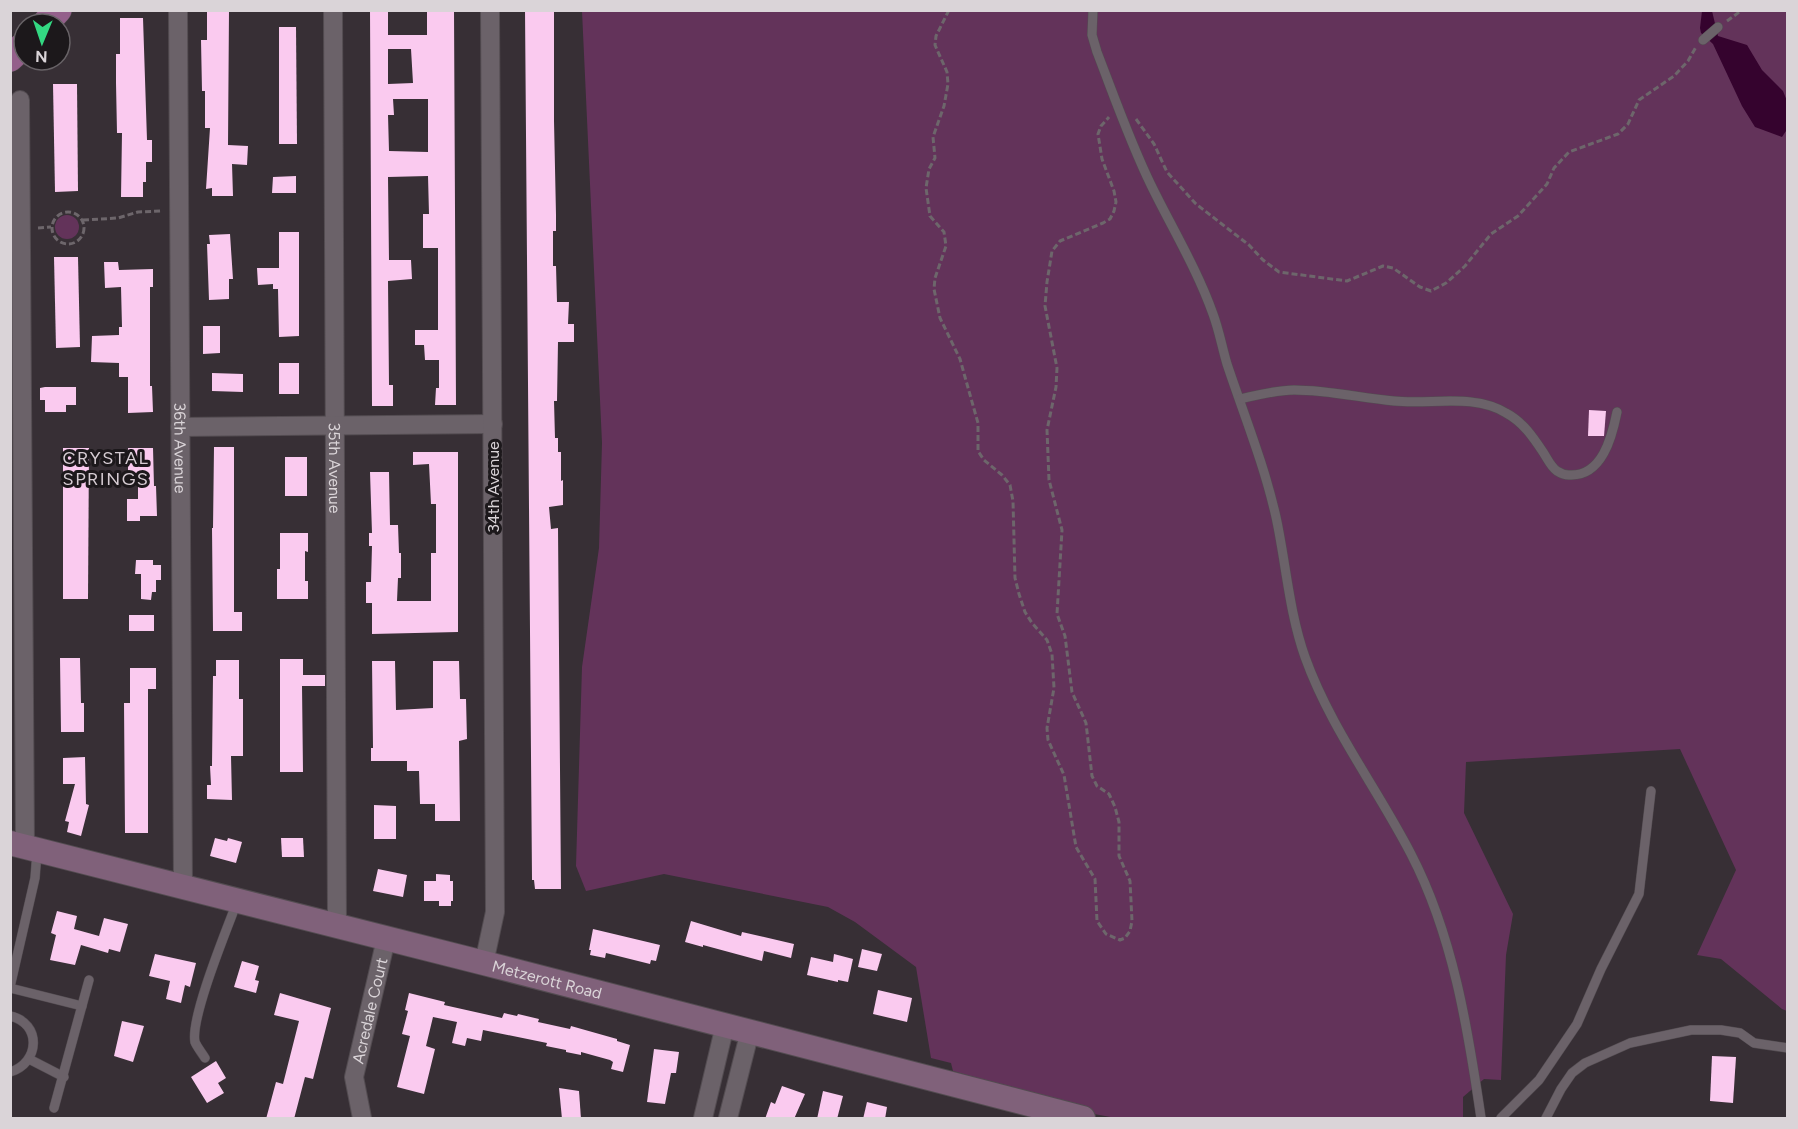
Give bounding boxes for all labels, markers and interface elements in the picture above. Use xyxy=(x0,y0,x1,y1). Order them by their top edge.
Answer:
north arrow xyxy=(12,12,72,72)
text: N xyxy=(35,47,48,66)
street label: 36th Avenue xyxy=(170,402,190,494)
street label: 35th Avenue xyxy=(325,422,344,514)
street label: 34th Avenue xyxy=(484,441,503,533)
district label: CRYSTAL SPRINGS xyxy=(63,447,149,490)
street label: Acredale Court xyxy=(348,956,391,1066)
street label: Metzerott Road xyxy=(490,956,604,1003)

